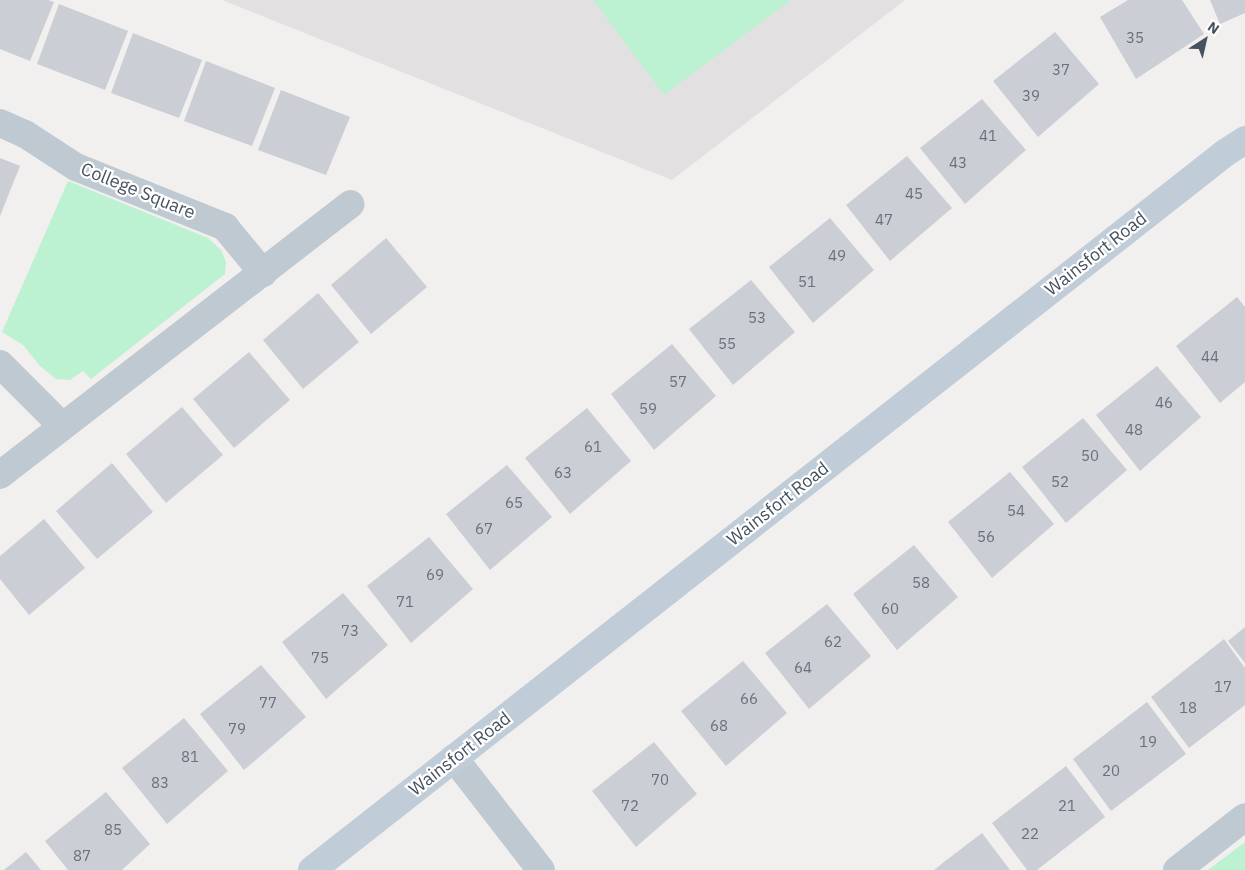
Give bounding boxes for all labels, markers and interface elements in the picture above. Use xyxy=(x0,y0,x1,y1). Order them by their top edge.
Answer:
north arrow xyxy=(1180,15,1230,65)
text: N xyxy=(1204,17,1223,38)
house number: 35 xyxy=(1126,29,1144,47)
house number: 37 xyxy=(1052,61,1070,79)
house number: 39 xyxy=(1022,87,1040,105)
house number: 41 xyxy=(979,127,997,145)
house number: 43 xyxy=(949,154,967,172)
street label: College Square xyxy=(78,158,198,224)
house number: 45 xyxy=(905,185,923,203)
street label: Wainsfort Road xyxy=(1041,208,1151,300)
house number: 47 xyxy=(875,211,893,229)
house number: 49 xyxy=(828,247,846,265)
house number: 51 xyxy=(798,273,816,291)
house number: 53 xyxy=(748,309,766,327)
house number: 55 xyxy=(718,335,736,353)
house number: 44 xyxy=(1201,348,1219,366)
house number: 57 xyxy=(669,373,687,391)
house number: 46 xyxy=(1155,394,1173,412)
house number: 59 xyxy=(639,400,657,418)
house number: 48 xyxy=(1125,421,1143,439)
house number: 61 xyxy=(584,438,602,456)
house number: 50 xyxy=(1081,447,1099,465)
street label: Wainsfort Road xyxy=(723,458,833,550)
house number: 63 xyxy=(554,464,572,482)
house number: 52 xyxy=(1051,473,1069,491)
house number: 65 xyxy=(505,494,523,512)
house number: 54 xyxy=(1007,502,1025,520)
house number: 67 xyxy=(475,520,493,538)
house number: 56 xyxy=(977,528,995,546)
house number: 69 xyxy=(426,566,444,584)
house number: 58 xyxy=(912,574,930,592)
house number: 71 xyxy=(396,593,414,611)
house number: 60 xyxy=(881,600,899,618)
house number: 73 xyxy=(341,622,359,640)
house number: 62 xyxy=(824,633,842,651)
house number: 75 xyxy=(311,649,329,667)
house number: 64 xyxy=(794,659,812,677)
house number: 17 xyxy=(1214,678,1232,696)
house number: 66 xyxy=(740,690,758,708)
house number: 77 xyxy=(259,694,277,712)
house number: 18 xyxy=(1179,699,1197,717)
street label: Wainsfort Road xyxy=(405,708,515,800)
house number: 68 xyxy=(710,717,728,735)
house number: 79 xyxy=(228,720,246,738)
house number: 19 xyxy=(1139,733,1157,751)
house number: 81 xyxy=(181,748,199,766)
house number: 20 xyxy=(1102,762,1120,780)
house number: 70 xyxy=(651,771,669,789)
house number: 83 xyxy=(151,774,169,792)
house number: 72 xyxy=(621,797,639,815)
house number: 21 xyxy=(1058,797,1076,815)
house number: 85 xyxy=(104,821,122,839)
house number: 22 xyxy=(1021,825,1039,843)
house number: 87 xyxy=(73,847,91,865)

